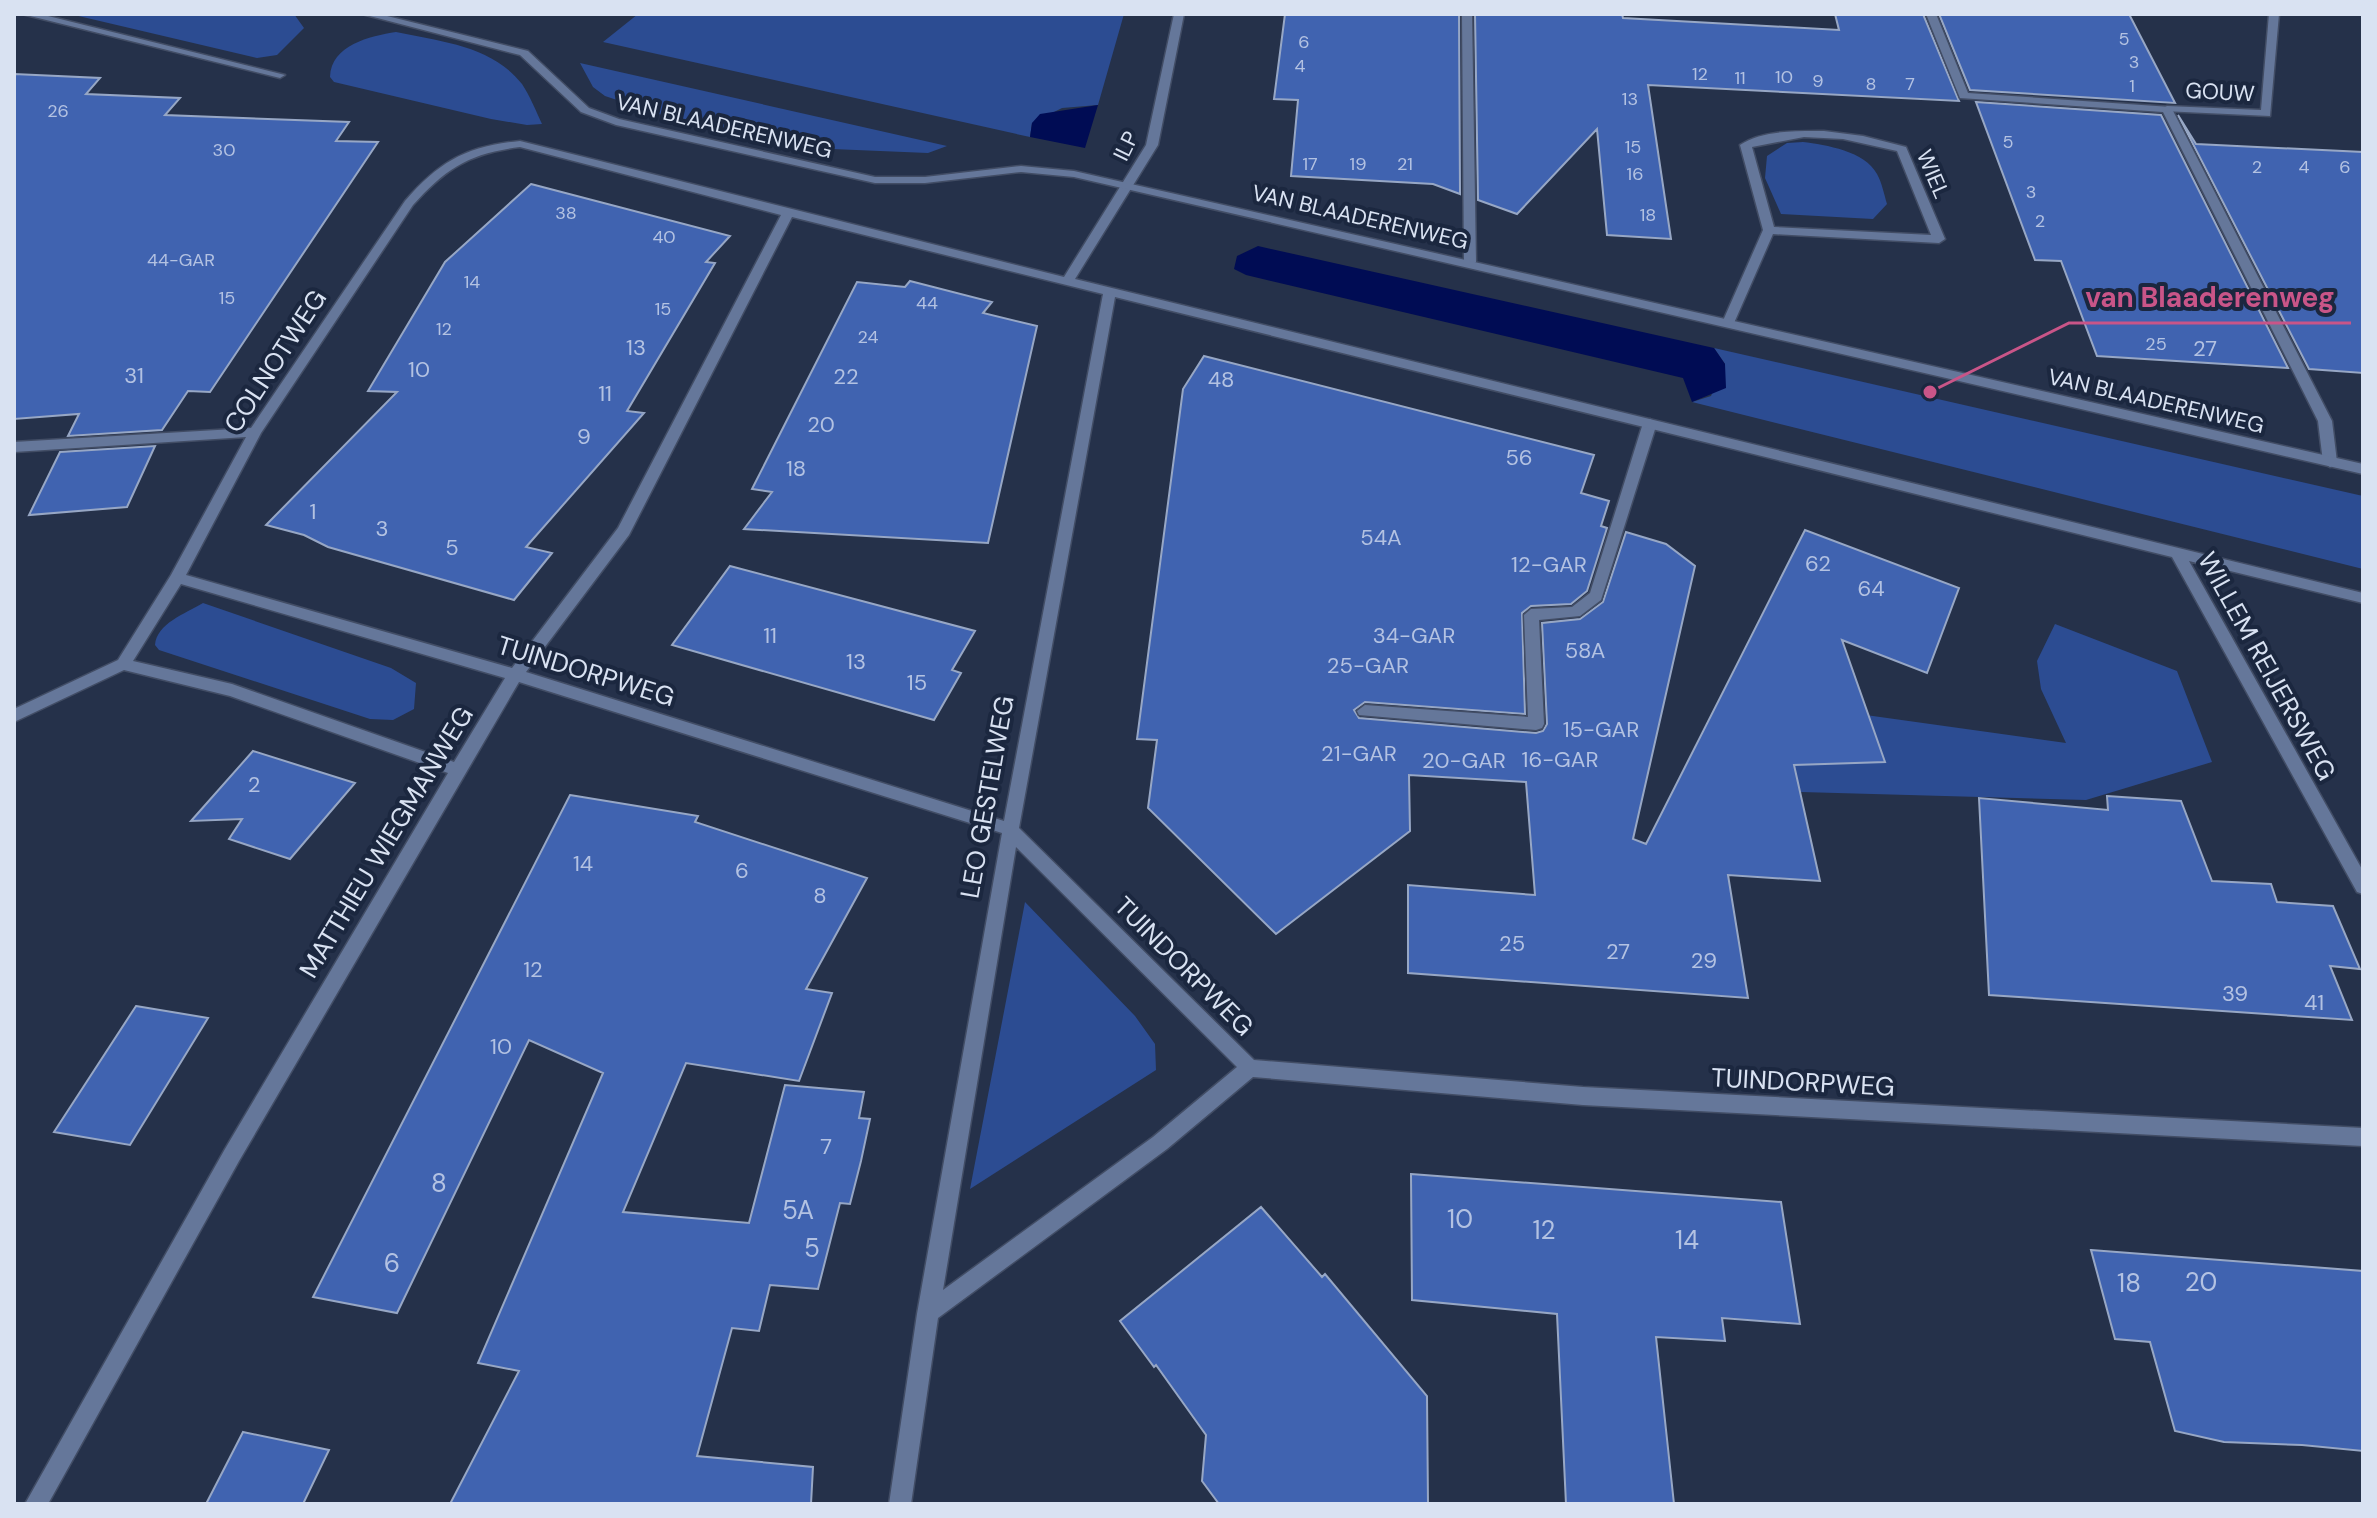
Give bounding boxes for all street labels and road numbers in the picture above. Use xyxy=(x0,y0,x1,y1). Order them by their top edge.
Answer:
street label: GOUW xyxy=(2185,76,2255,108)
street label: VAN BLAADERENWEG xyxy=(613,87,835,165)
street label: ILP xyxy=(1106,126,1146,166)
street label: WIEL xyxy=(1910,145,1956,203)
street label: VAN BLAADERENWEG xyxy=(1249,178,1471,256)
street label: COLNOTWEG xyxy=(216,283,334,439)
street label: VAN BLAADERENWEG xyxy=(2045,362,2267,440)
street label: WILLEM REIJERSWEG xyxy=(2190,546,2344,786)
street label: TUINDORPWEG xyxy=(493,628,679,714)
street label: LEO GESTELWEG xyxy=(952,693,1022,901)
street label: MATTHIEU WIEGMANWEG xyxy=(291,700,481,984)
street label: TUINDORPWEG xyxy=(1107,889,1261,1043)
street label: TUINDORPWEG xyxy=(1710,1060,1896,1104)

